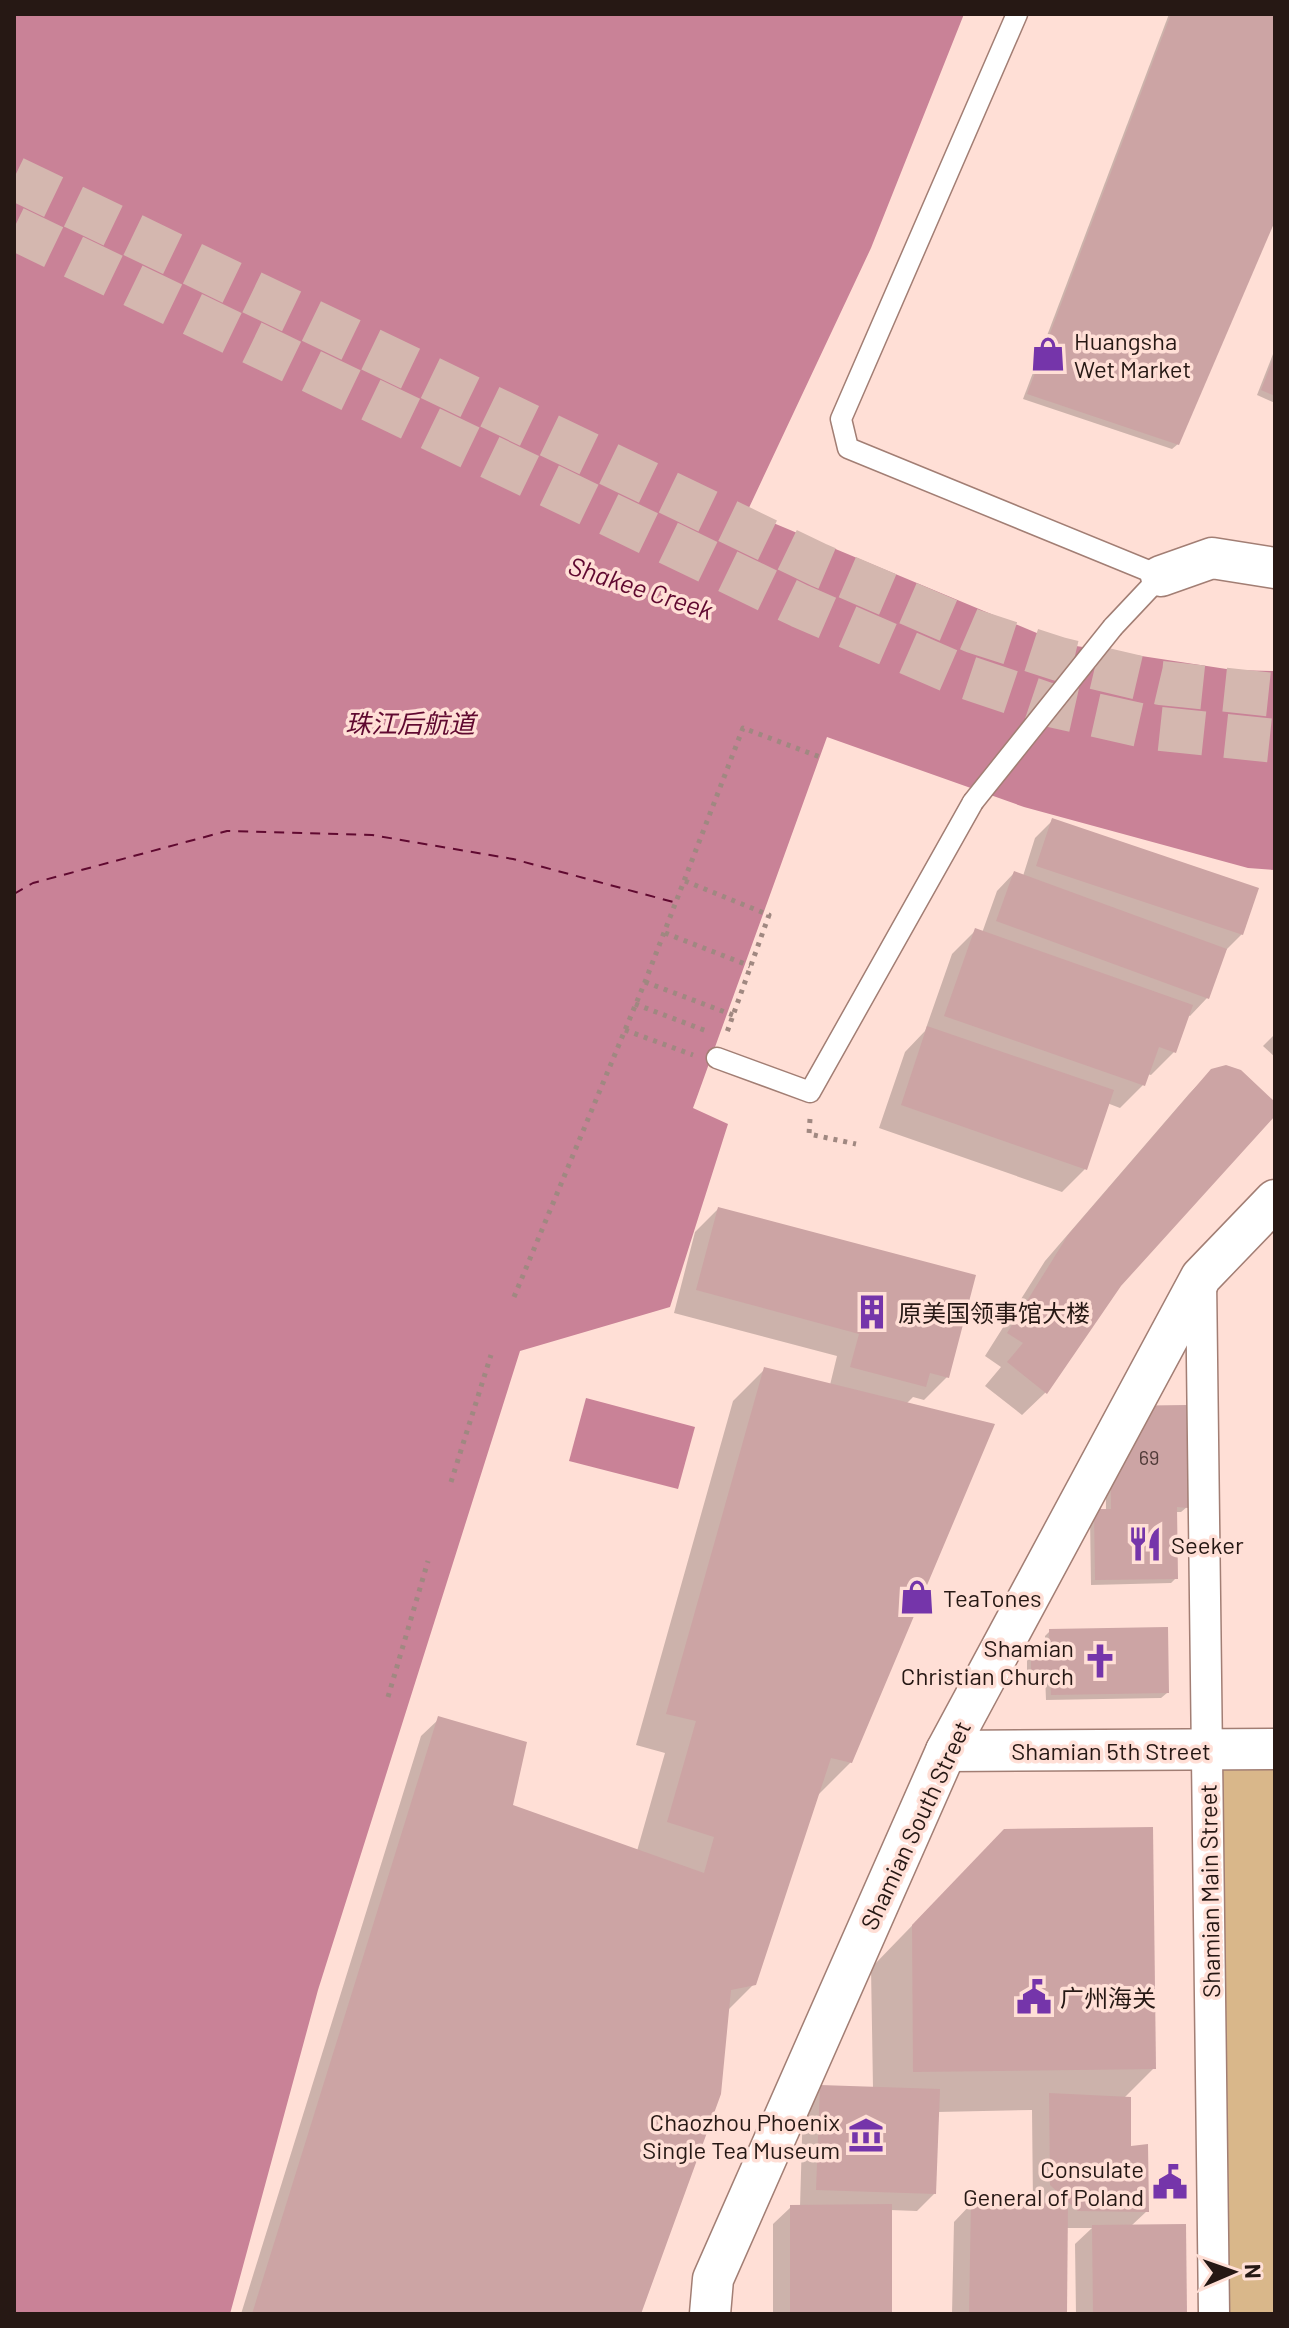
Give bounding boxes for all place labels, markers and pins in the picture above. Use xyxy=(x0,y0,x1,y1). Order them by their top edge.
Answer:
place label: Huangsha Wet Market xyxy=(1074,326,1191,383)
shop icon: Huangsha Wet Market xyxy=(1029,335,1067,373)
building icon: 原美国领事馆大楼 xyxy=(853,1293,891,1331)
place label: 原美国领事馆大楼 xyxy=(898,1298,1090,1327)
restaurant icon: Seeker xyxy=(1126,1525,1164,1563)
place label: Seeker xyxy=(1171,1530,1244,1559)
shop icon: TeaTones xyxy=(898,1578,936,1616)
place label: TeaTones xyxy=(943,1583,1042,1612)
place label: Shamian Christian Church xyxy=(901,1633,1074,1690)
church icon: Shamian Christian Church xyxy=(1081,1642,1119,1680)
public building icon: 广州海关 xyxy=(1015,1978,1053,2016)
place label: 广州海关 xyxy=(1060,1983,1156,2012)
place label: Chaozhou Phoenix Single Tea Museum xyxy=(642,2107,840,2164)
museum icon: Chaozhou Phoenix Single Tea Museum xyxy=(847,2116,885,2154)
place label: Consulate General of Poland xyxy=(963,2154,1144,2211)
public building icon: Consulate General of Poland xyxy=(1151,2163,1189,2201)

